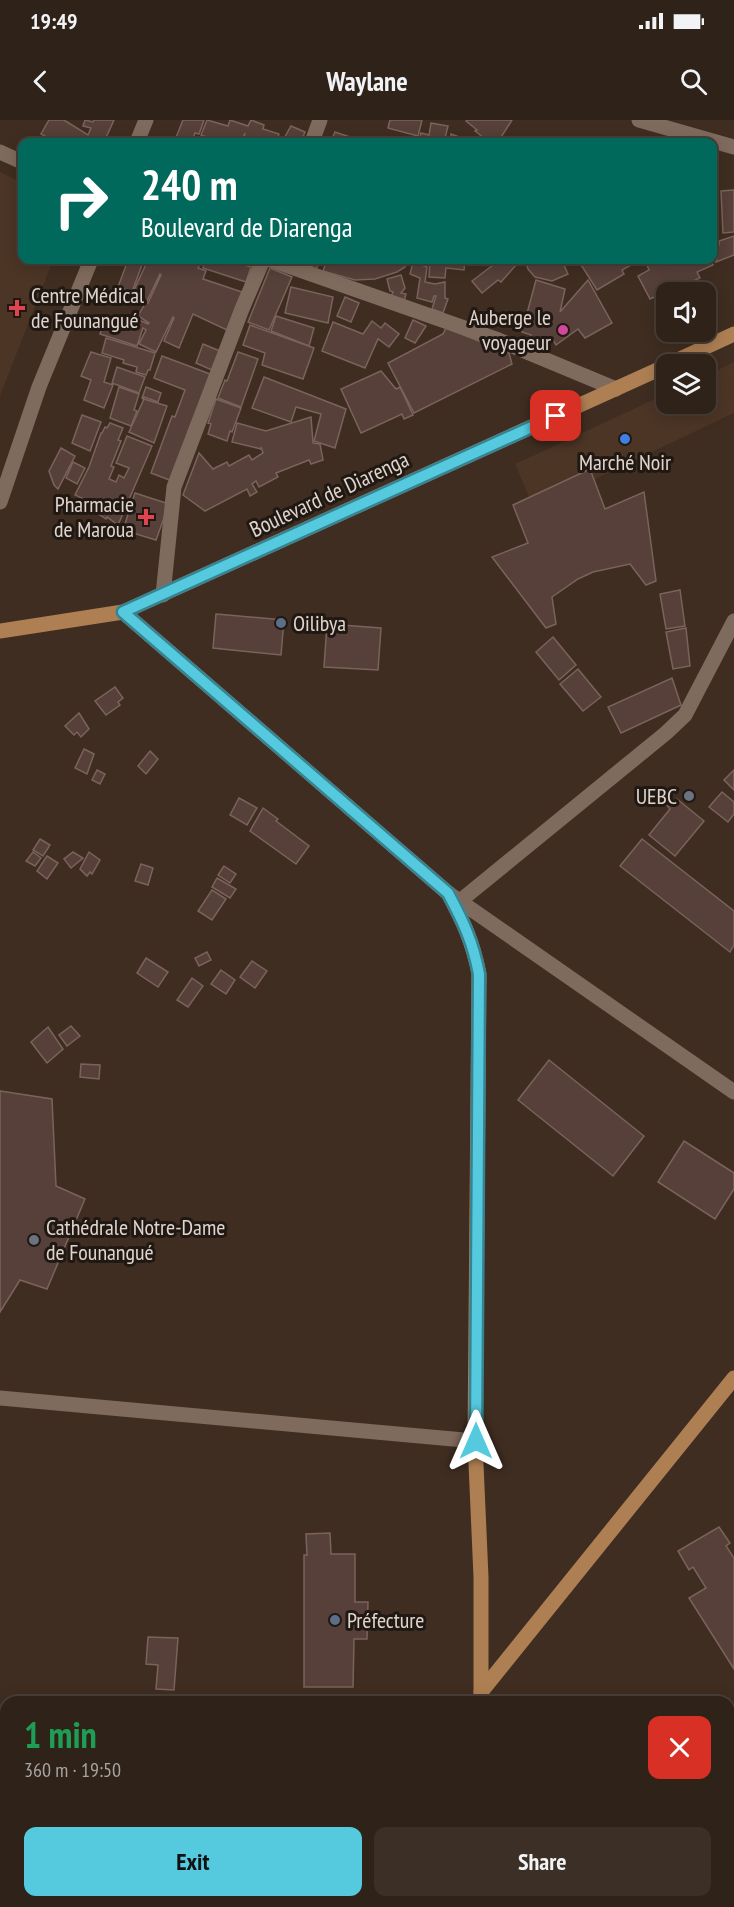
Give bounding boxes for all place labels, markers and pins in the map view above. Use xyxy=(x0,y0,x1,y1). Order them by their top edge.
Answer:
place label: Centre Médical de Founangué xyxy=(31,281,145,334)
marker: Centre Médical de Founangué xyxy=(8,299,26,317)
place label: Auberge le voyageur xyxy=(469,303,551,356)
marker: Auberge le voyageur xyxy=(556,323,570,337)
pin xyxy=(530,390,581,441)
marker: Marché Noir xyxy=(618,432,632,446)
place label: Marché Noir xyxy=(579,448,671,476)
place label: Pharmacie de Maroua xyxy=(54,490,134,543)
marker: Pharmacie de Maroua xyxy=(139,510,153,524)
place label: Oilibya xyxy=(293,609,346,637)
marker: Oilibya xyxy=(274,616,288,630)
place label: UEBC xyxy=(636,782,677,810)
marker: UEBC xyxy=(682,789,696,803)
place label: Cathédrale Notre-Dame de Founangué xyxy=(46,1213,225,1266)
marker: Cathédrale Notre-Dame de Founangué xyxy=(27,1233,41,1247)
place label: Préfecture xyxy=(347,1606,424,1634)
marker: Préfecture xyxy=(328,1613,342,1627)

